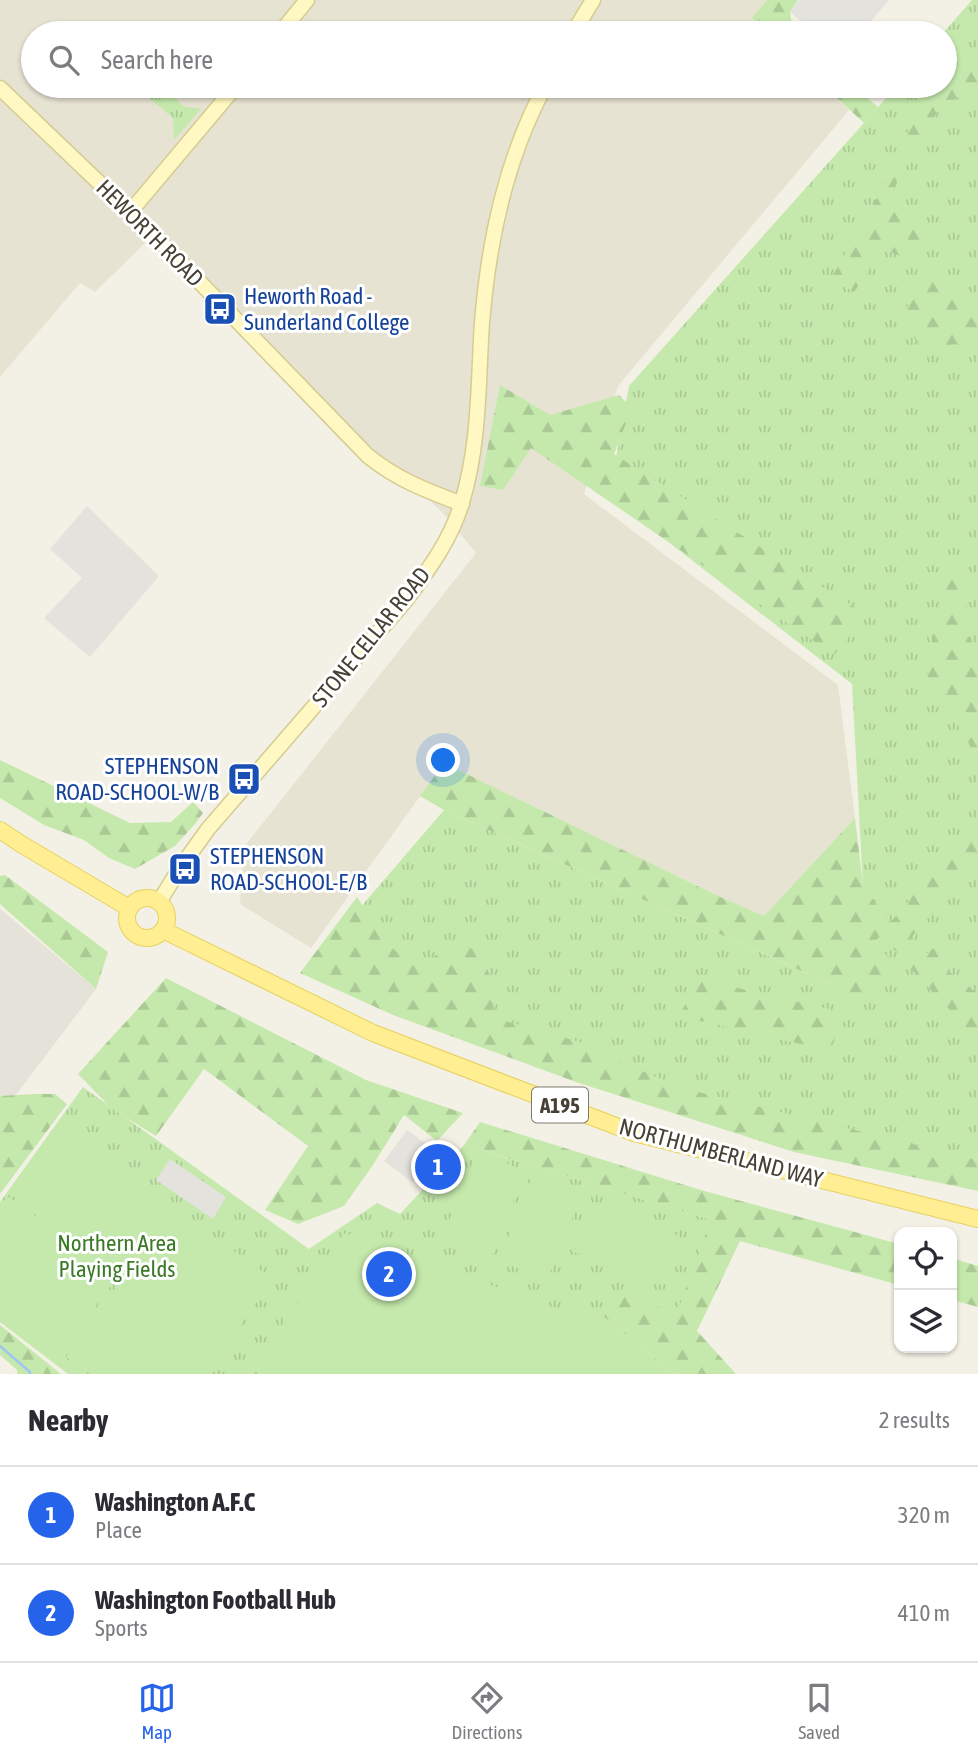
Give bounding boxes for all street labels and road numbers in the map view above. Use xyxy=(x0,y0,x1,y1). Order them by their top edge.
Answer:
street label: HEWORTH ROAD xyxy=(91,174,209,292)
street label: STONE CELLAR ROAD xyxy=(307,562,435,712)
road number: A195 xyxy=(532,1088,588,1122)
street label: NORTHUMBERLAND WAY xyxy=(616,1113,826,1193)

